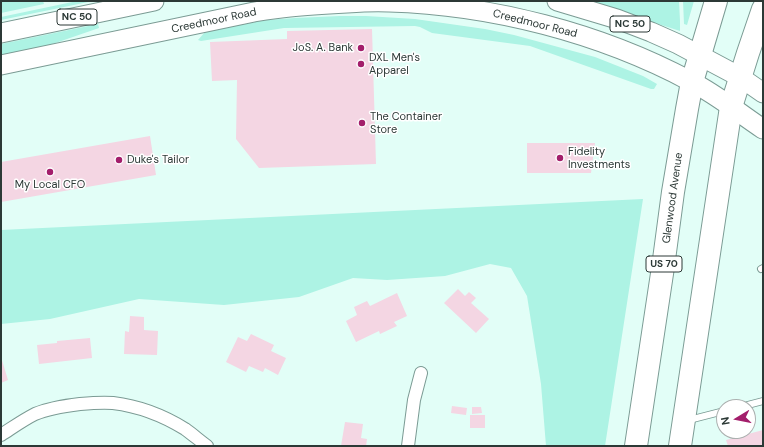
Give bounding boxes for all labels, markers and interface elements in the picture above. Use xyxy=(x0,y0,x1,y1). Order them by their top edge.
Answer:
street label: Creedmoor Road xyxy=(170,6,258,36)
street label: Creedmoor Road xyxy=(491,7,579,41)
road number: NC 50 xyxy=(57,9,97,25)
road number: NC 50 xyxy=(610,16,650,32)
place label: JoS. A. Bank xyxy=(293,41,353,55)
marker: JoS. A. Bank xyxy=(356,43,366,53)
place label: DXL Men's Apparel xyxy=(369,51,420,77)
marker: DXL Men's Apparel xyxy=(356,59,366,69)
place label: The Container Store xyxy=(370,110,442,136)
marker: The Container Store xyxy=(357,118,367,128)
place label: Fidelity Investments xyxy=(568,145,630,171)
street label: Glenwood Avenue xyxy=(660,152,686,244)
place label: Duke's Tailor xyxy=(127,153,189,167)
marker: Fidelity Investments xyxy=(555,153,565,163)
marker: Duke's Tailor xyxy=(114,155,124,165)
marker: My Local CFO xyxy=(45,167,55,177)
place label: My Local CFO xyxy=(15,178,85,192)
road number: US 70 xyxy=(646,256,682,272)
north arrow xyxy=(716,399,756,439)
text: N xyxy=(718,416,733,426)

